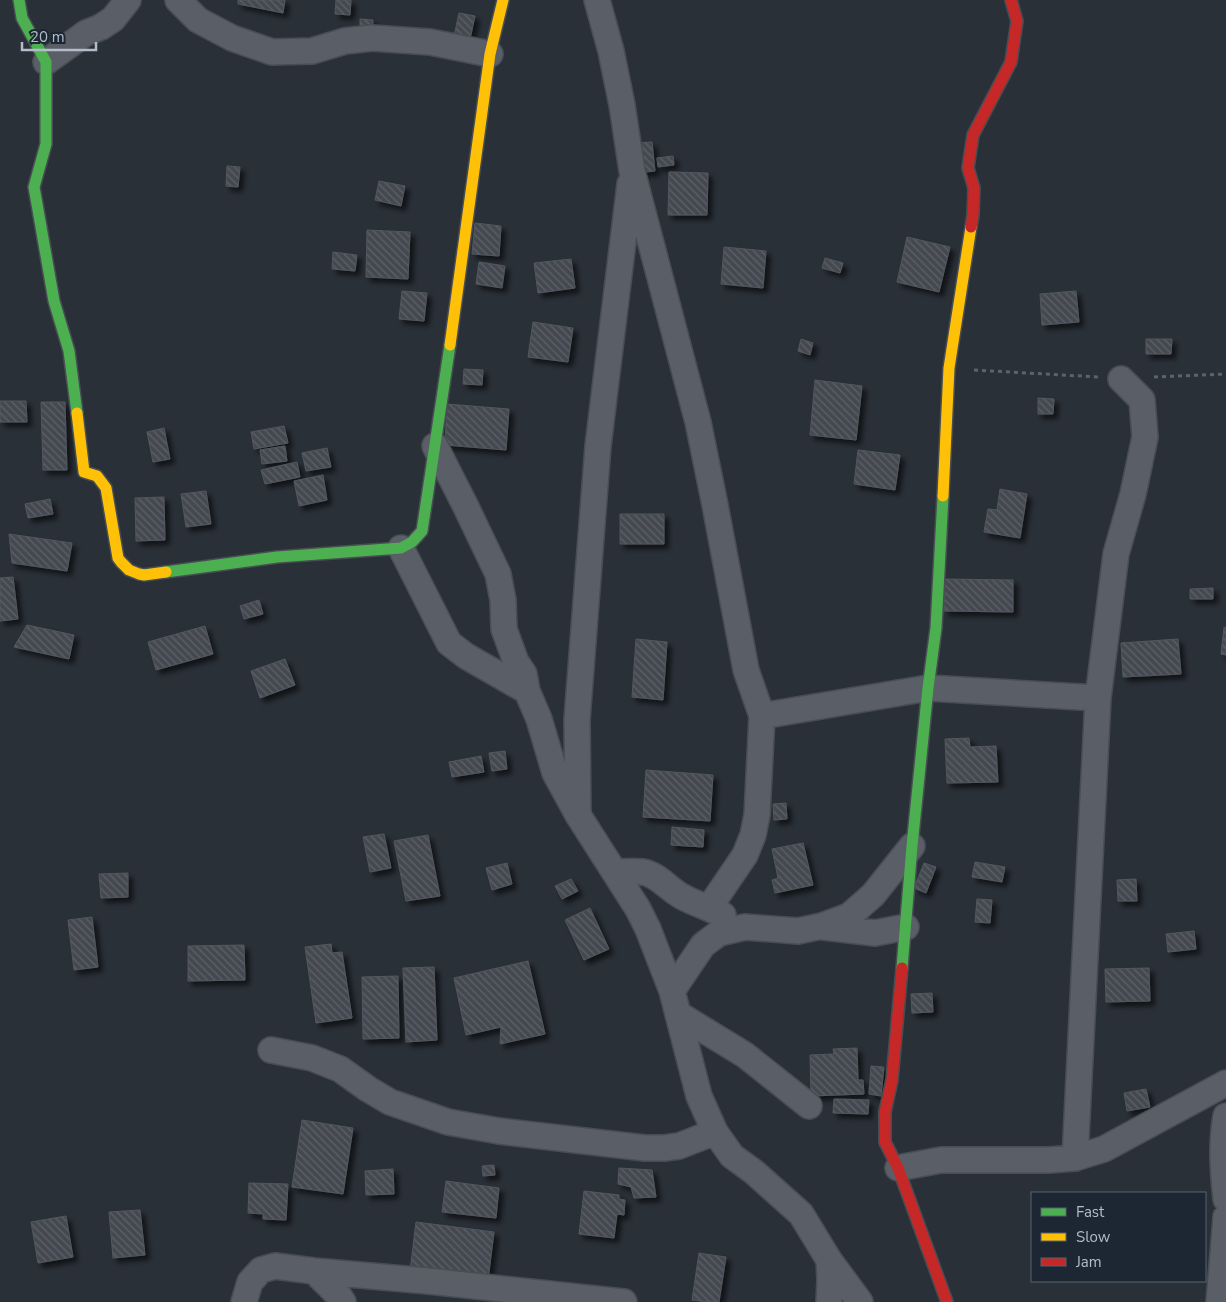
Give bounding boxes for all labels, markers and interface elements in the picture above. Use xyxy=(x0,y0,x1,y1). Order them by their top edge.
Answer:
scale bar xyxy=(22,20,96,52)
text: 20 m xyxy=(30,27,65,47)
legend xyxy=(1031,1192,1206,1282)
text: Fast xyxy=(1076,1202,1105,1222)
text: Slow xyxy=(1076,1227,1111,1247)
text: Jam xyxy=(1075,1252,1102,1272)

